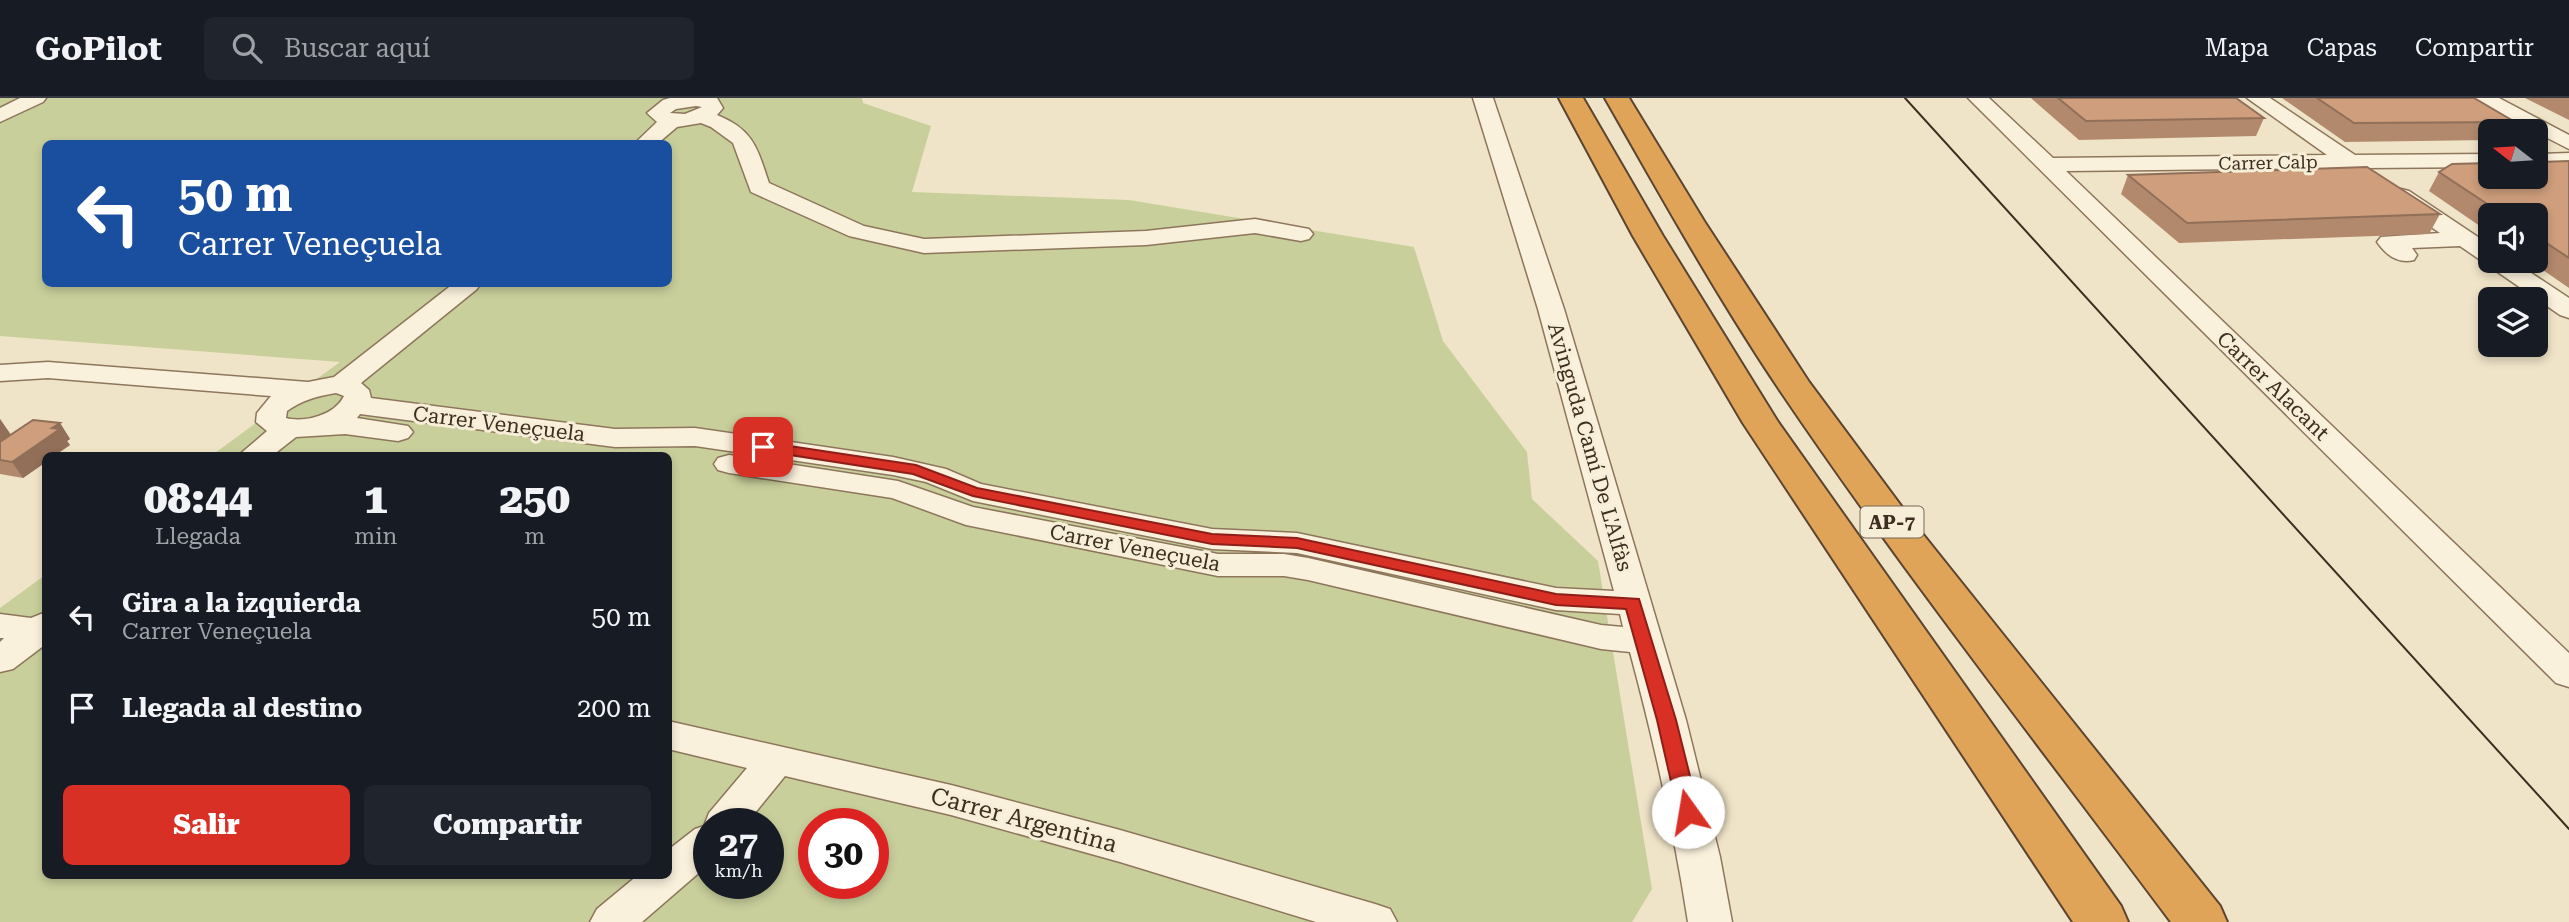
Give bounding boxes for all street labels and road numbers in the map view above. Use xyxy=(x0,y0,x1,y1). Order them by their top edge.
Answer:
street label: Carrer Calp xyxy=(2218,151,2318,174)
street label: Avinguda Camí De L'Alfàs xyxy=(1543,320,1637,574)
street label: Carrer Alacant xyxy=(2212,327,2334,445)
street label: Carrer Veneçuela xyxy=(412,402,587,447)
road number: AP-7 xyxy=(1860,506,1924,538)
street label: Carrer Veneçuela xyxy=(1048,520,1223,576)
street label: Carrer Argentina xyxy=(928,782,1120,858)

